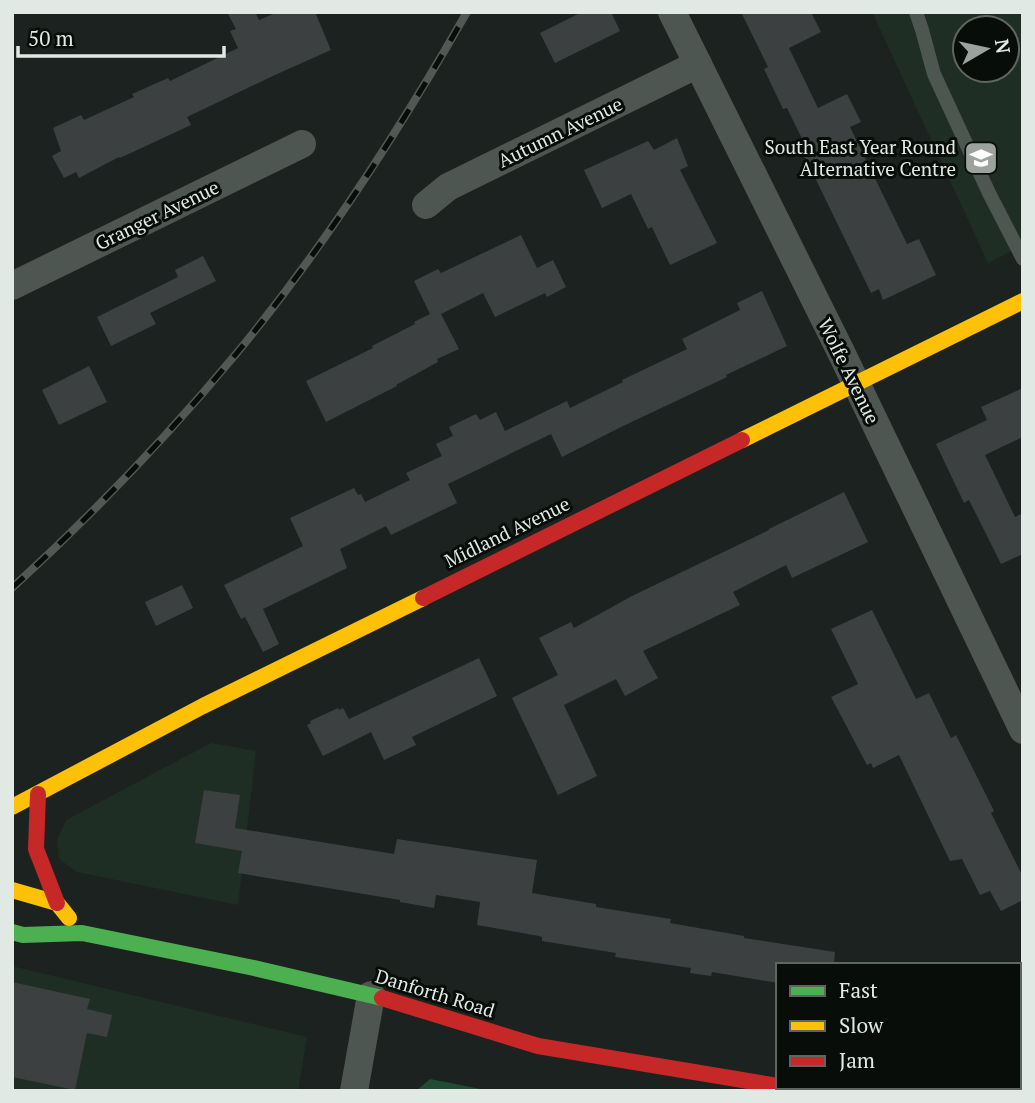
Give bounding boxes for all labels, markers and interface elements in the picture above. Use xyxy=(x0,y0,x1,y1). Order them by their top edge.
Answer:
scale bar xyxy=(18,14,224,58)
north arrow xyxy=(951,14,1021,84)
text: 50 m xyxy=(28,24,74,52)
text: N xyxy=(990,37,1017,56)
street label: Autumn Avenue xyxy=(493,91,626,173)
place label: South East Year Round Alternative Centre xyxy=(764,134,956,181)
school or university icon: South East Year Round Alternative Centre xyxy=(962,139,1000,177)
street label: Granger Avenue xyxy=(91,174,223,255)
street label: Wolfe Avenue xyxy=(813,314,886,428)
street label: Midland Avenue xyxy=(440,490,574,573)
street label: Danforth Road xyxy=(372,963,498,1023)
legend xyxy=(776,963,1021,1089)
text: Fast xyxy=(839,976,878,1004)
text: Slow xyxy=(839,1011,884,1039)
text: Jam xyxy=(839,1046,875,1074)

